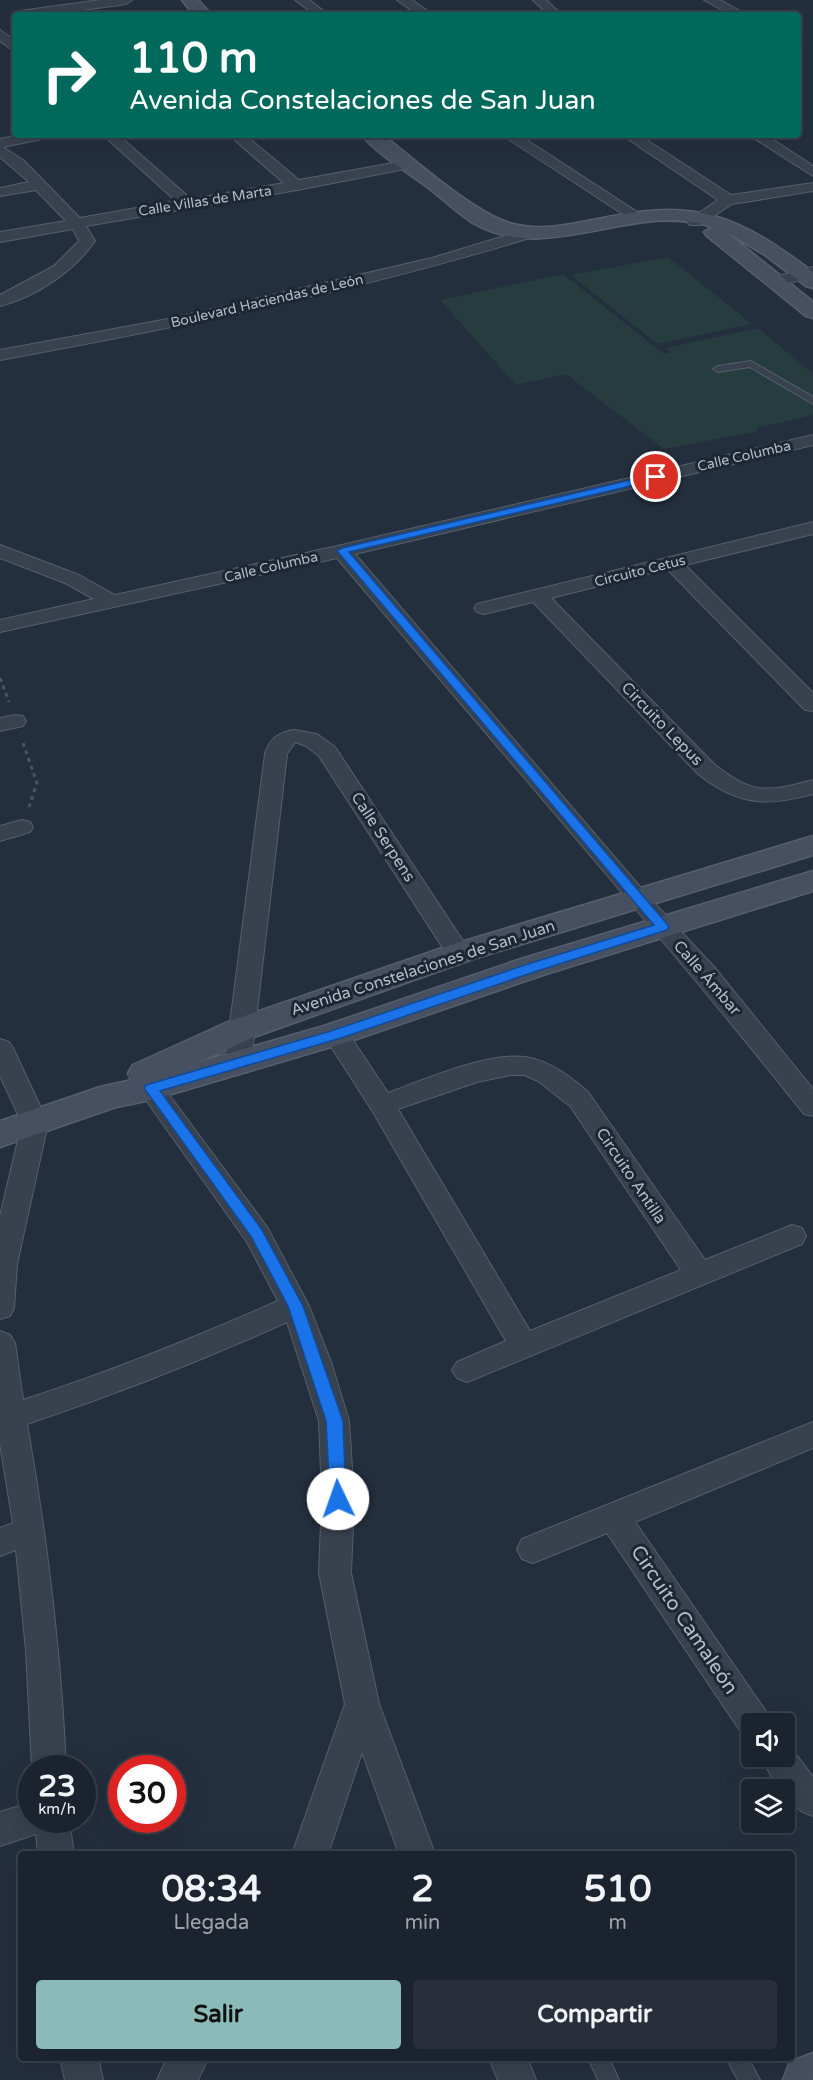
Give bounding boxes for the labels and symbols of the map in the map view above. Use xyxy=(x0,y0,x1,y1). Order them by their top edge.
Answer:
street label: Calle Villas de Marta xyxy=(137,182,273,220)
street label: Boulevard Haciendas de León xyxy=(169,271,365,331)
street label: Calle Columba xyxy=(695,437,793,475)
pin xyxy=(630,451,681,502)
street label: Calle Columba xyxy=(222,548,320,586)
street label: Circuito Cetus xyxy=(593,551,688,591)
street label: Circuito Lepus xyxy=(617,678,707,770)
street label: Calle Serpens xyxy=(347,788,419,886)
street label: Avenida Constelaciones de San Juan xyxy=(288,916,558,1020)
street label: Calle Ámbar xyxy=(669,936,746,1020)
street label: Circuito Antilla xyxy=(592,1124,670,1228)
position arrow xyxy=(306,1467,370,1531)
street label: Circuito Camaleón xyxy=(625,1541,743,1699)
speed limit sign: 30 xyxy=(108,1755,186,1833)

